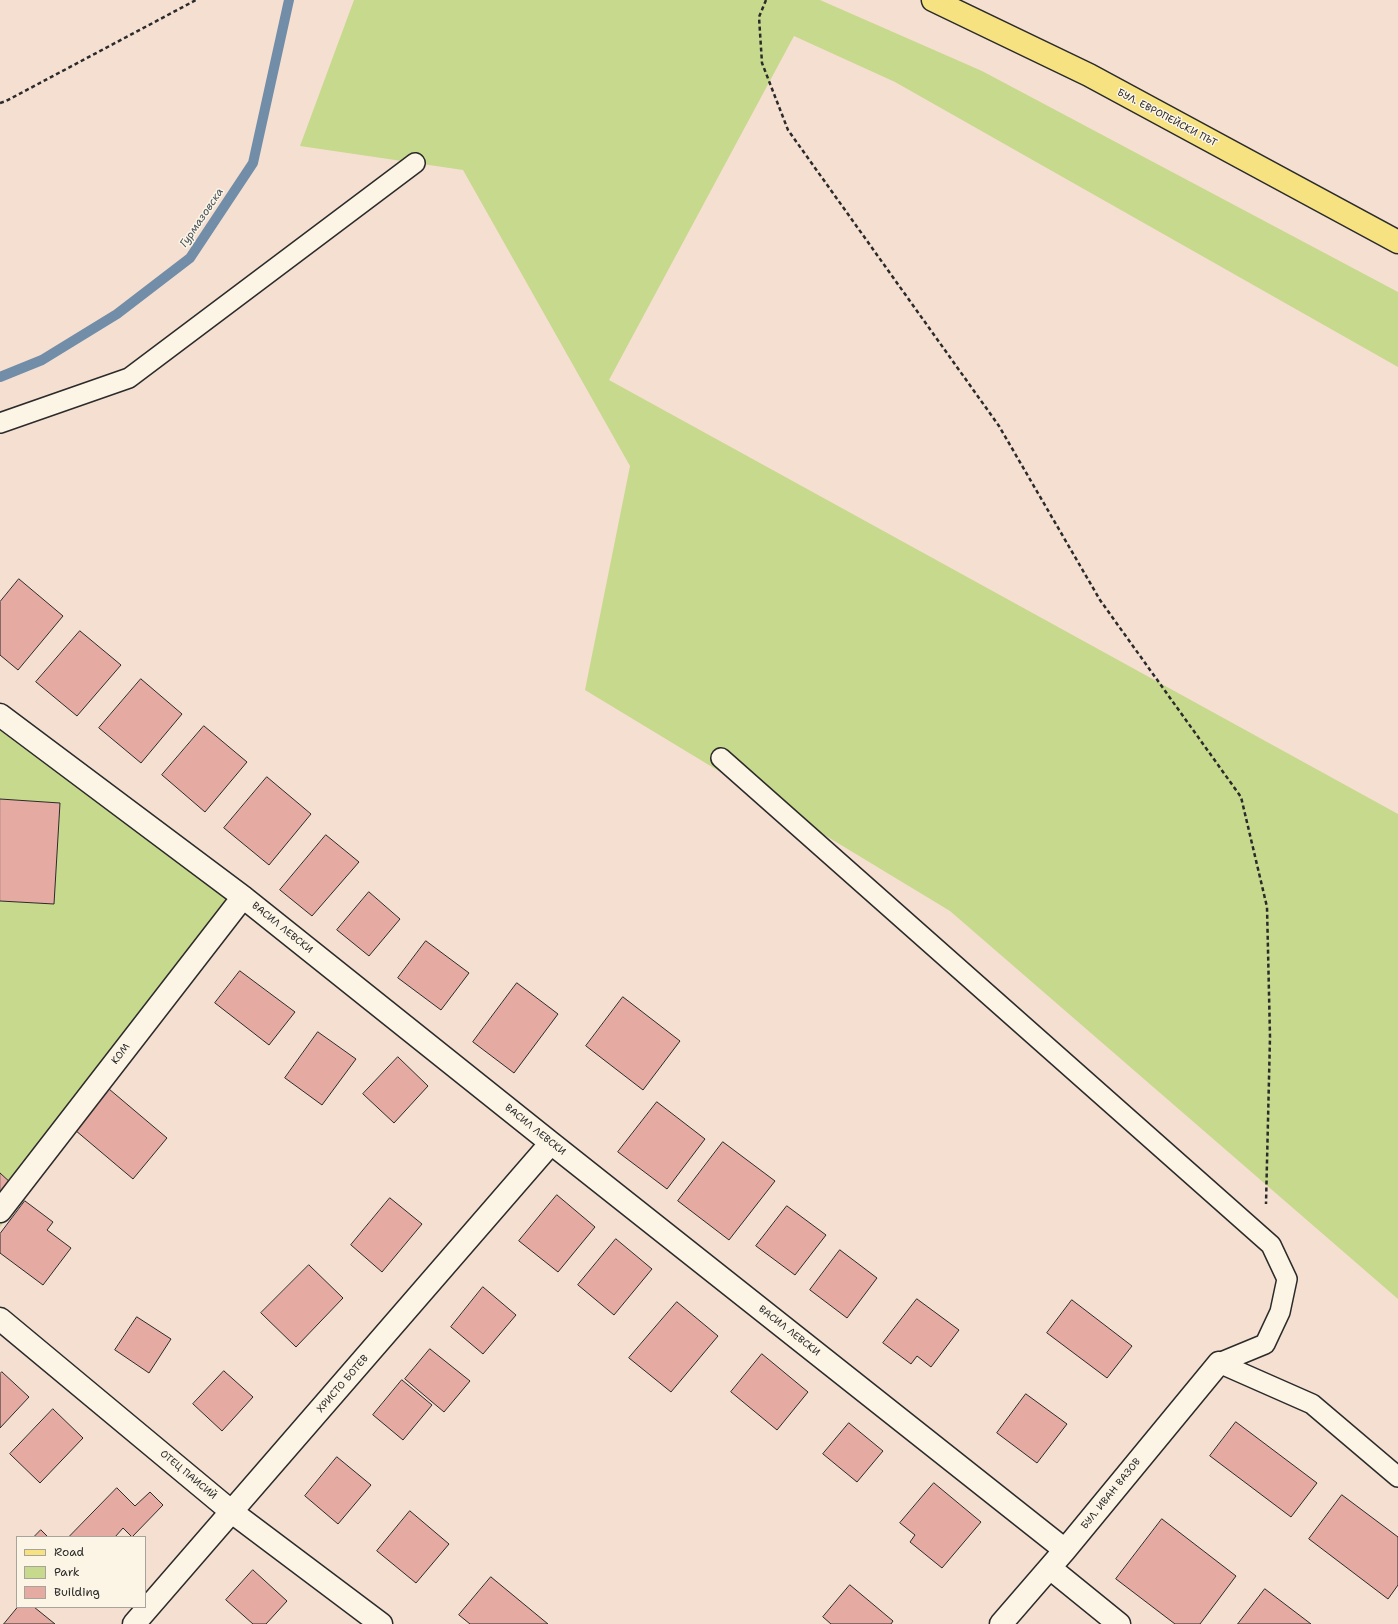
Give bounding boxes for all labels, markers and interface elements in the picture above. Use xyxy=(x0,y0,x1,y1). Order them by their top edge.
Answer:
street label: БУЛ. ЕВРОПЕЙСКИ ПЪТ xyxy=(1115,87,1219,149)
water label: Гурмазовска xyxy=(177,186,227,250)
street label: ВАСИЛ ЛЕВСКИ xyxy=(249,900,315,956)
street label: КОМ xyxy=(109,1041,133,1067)
street label: ВАСИЛ ЛЕВСКИ xyxy=(502,1102,568,1158)
street label: ВАСИЛ ЛЕВСКИ xyxy=(756,1303,822,1359)
street label: ХРИСТО БОТЕВ xyxy=(315,1353,371,1415)
street label: ОТЕЦ ПАИСИЙ xyxy=(157,1448,219,1502)
street label: БУЛ. ИВАН ВАЗОВ xyxy=(1079,1456,1143,1532)
legend xyxy=(16,1536,146,1608)
text: Road xyxy=(54,1544,84,1560)
text: Park xyxy=(54,1564,80,1580)
text: Building xyxy=(54,1584,100,1600)

